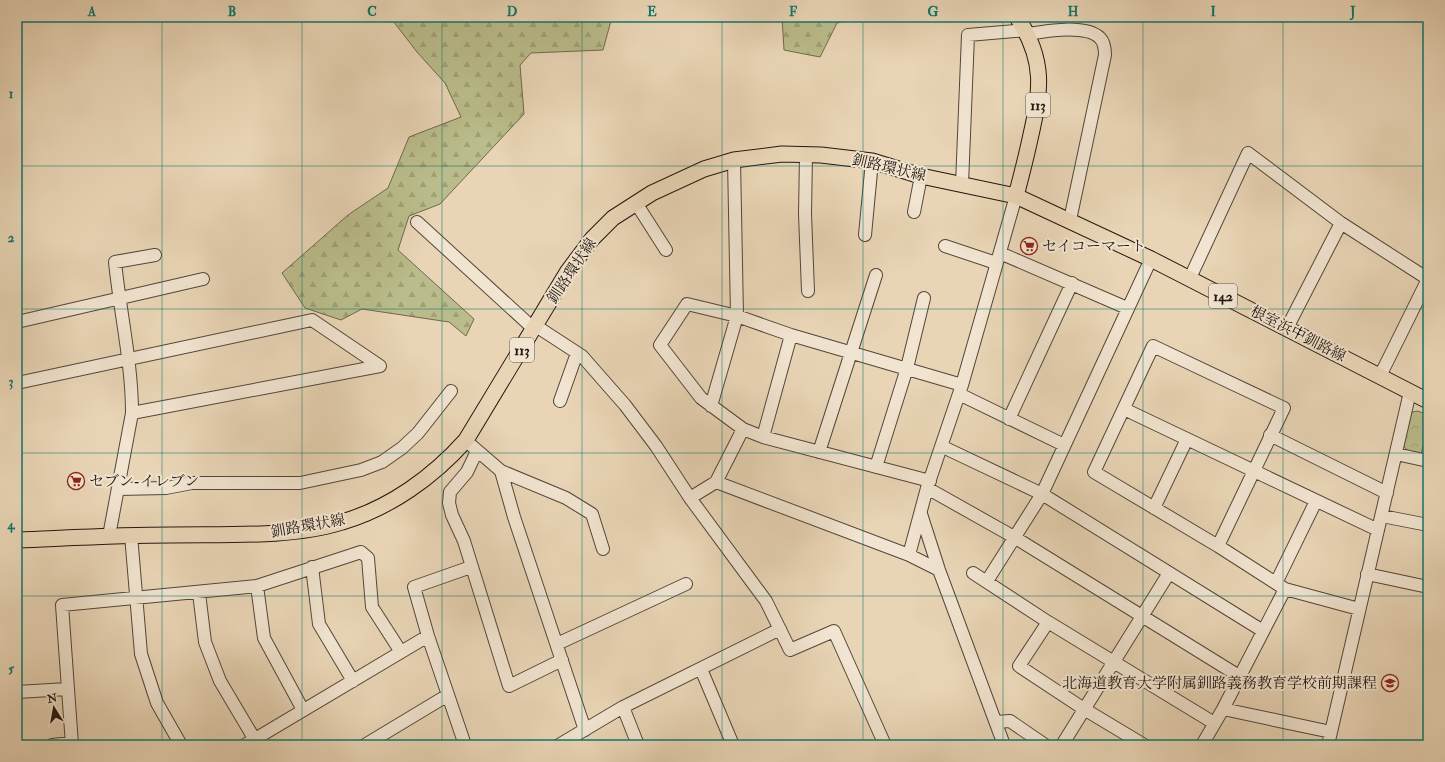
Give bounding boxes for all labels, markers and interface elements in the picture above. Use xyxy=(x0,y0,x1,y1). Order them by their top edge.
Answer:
text: A xyxy=(87,4,97,20)
text: B xyxy=(228,4,236,20)
text: C xyxy=(367,4,377,20)
text: D xyxy=(507,4,518,20)
text: E xyxy=(647,4,657,20)
text: F xyxy=(789,4,798,20)
text: G xyxy=(928,4,939,20)
text: H xyxy=(1068,4,1079,20)
text: I xyxy=(1210,4,1216,20)
text: J xyxy=(1349,4,1356,21)
text: 1 xyxy=(9,86,14,102)
road number: 113 xyxy=(1026,93,1050,117)
street label: 釧路環状線 xyxy=(850,150,928,186)
text: 2 xyxy=(8,230,15,246)
street label: 釧路環状線 xyxy=(543,235,601,307)
supermarket icon: セイコーマート xyxy=(1019,236,1039,256)
place label: セイコーマート xyxy=(1042,237,1146,256)
road number: 142 xyxy=(1209,284,1237,308)
street label: 根室浜中釧路線 xyxy=(1247,302,1349,366)
road number: 113 xyxy=(510,338,534,362)
text: 3 xyxy=(9,374,14,390)
supermarket icon: セブン-イレブン xyxy=(66,471,86,491)
place label: セブン-イレブン xyxy=(89,472,199,491)
street label: 釧路環状線 xyxy=(269,510,347,542)
text: 4 xyxy=(6,517,15,533)
text: 5 xyxy=(8,661,14,677)
school or university icon: 北海道教育大学附属釧路義務教育学校前期課程 xyxy=(1380,673,1400,693)
place label: 北海道教育大学附属釧路義務教育学校前期課程 xyxy=(1062,674,1377,693)
north arrow xyxy=(34,688,74,728)
text: N xyxy=(45,691,59,706)

